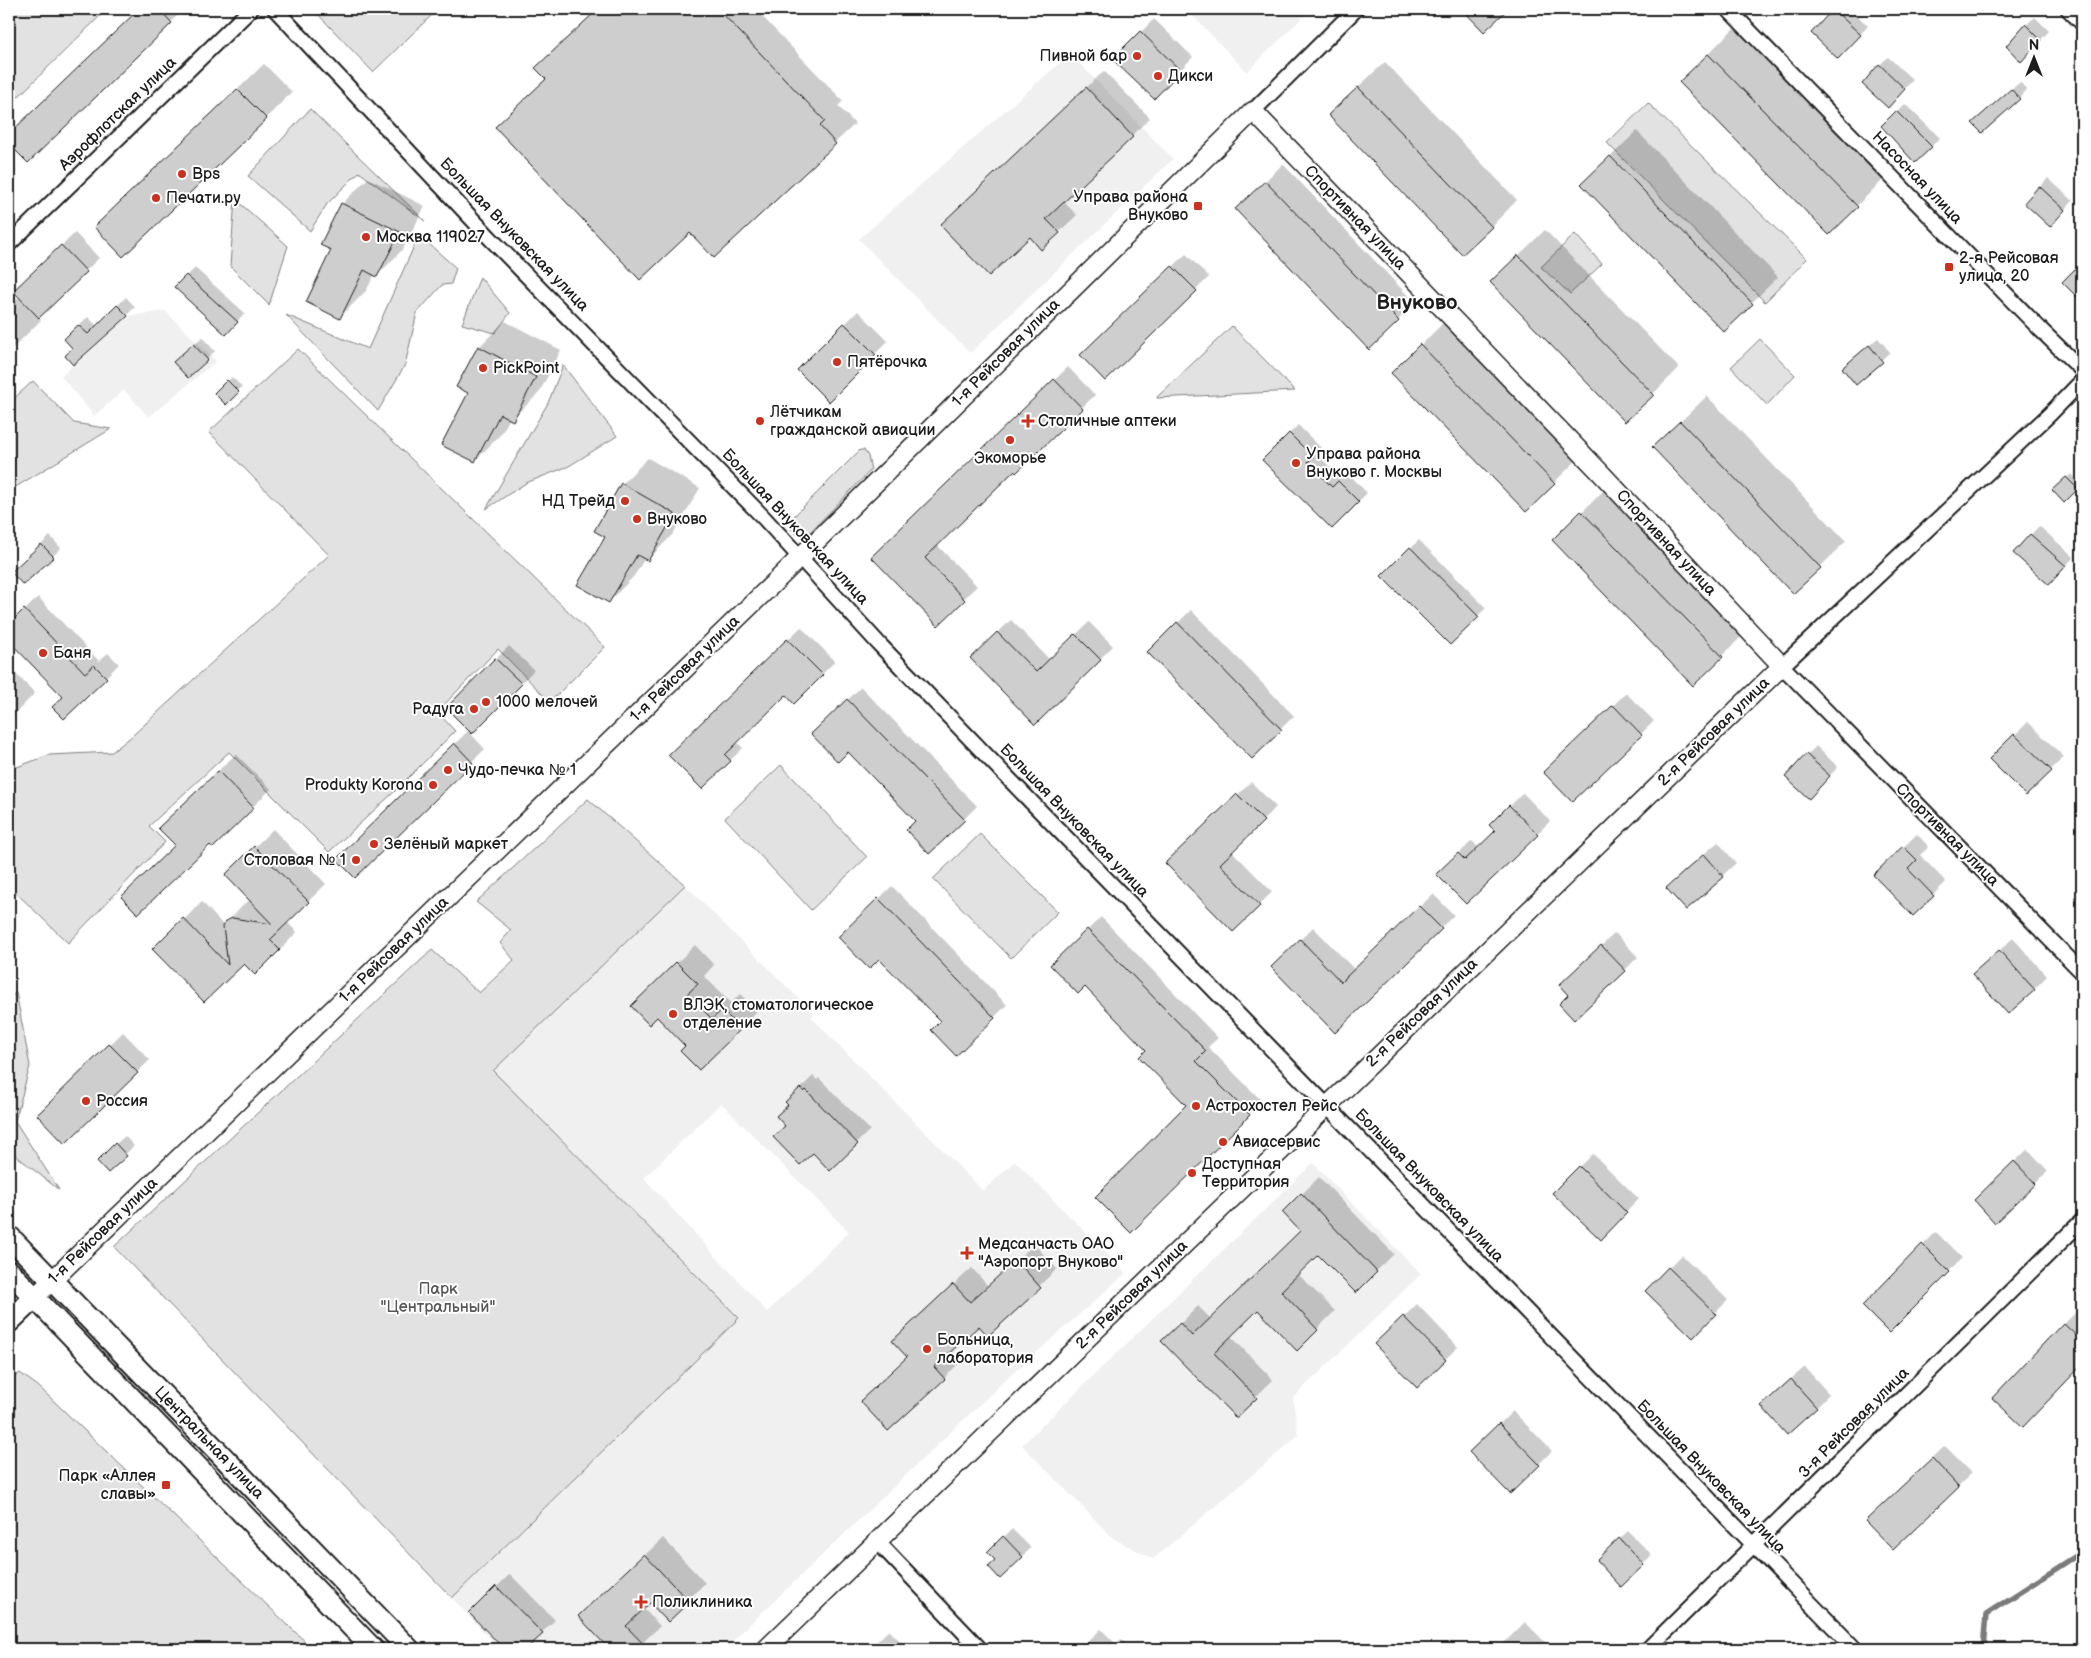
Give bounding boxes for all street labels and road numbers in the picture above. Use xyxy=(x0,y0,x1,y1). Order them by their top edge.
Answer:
street label: Аэрофлотская улица xyxy=(55,53,181,176)
street label: Насосная улица xyxy=(1868,128,1966,229)
street label: Большая Внуковская улица xyxy=(436,154,593,316)
street label: Спортивная улица xyxy=(1300,162,1410,275)
street label: 1-я Рейсовая улица xyxy=(948,295,1064,411)
street label: Большая Внуковская улица xyxy=(718,445,873,609)
street label: Спортивная улица xyxy=(1612,486,1720,600)
street label: 1-я Рейсовая улица xyxy=(626,611,744,726)
street label: 2-я Рейсовая улица xyxy=(1654,673,1774,790)
street label: Большая Внуковская улица xyxy=(996,740,1153,902)
street label: Спортивная улица xyxy=(1892,780,2003,891)
street label: 1-я Рейсовая улица xyxy=(335,892,453,1007)
street label: 2-я Рейсовая улица xyxy=(1362,954,1482,1071)
street label: Большая Внуковская улица xyxy=(1351,1105,1508,1267)
street label: 1-я Рейсовая улица xyxy=(44,1173,162,1288)
street label: 2-я Рейсовая улица xyxy=(1072,1236,1192,1353)
street label: 3-я Рейсовая улица xyxy=(1795,1363,1914,1482)
street label: Центральная улица xyxy=(150,1383,268,1504)
street label: Большая Внуковская улица xyxy=(1633,1396,1790,1558)

